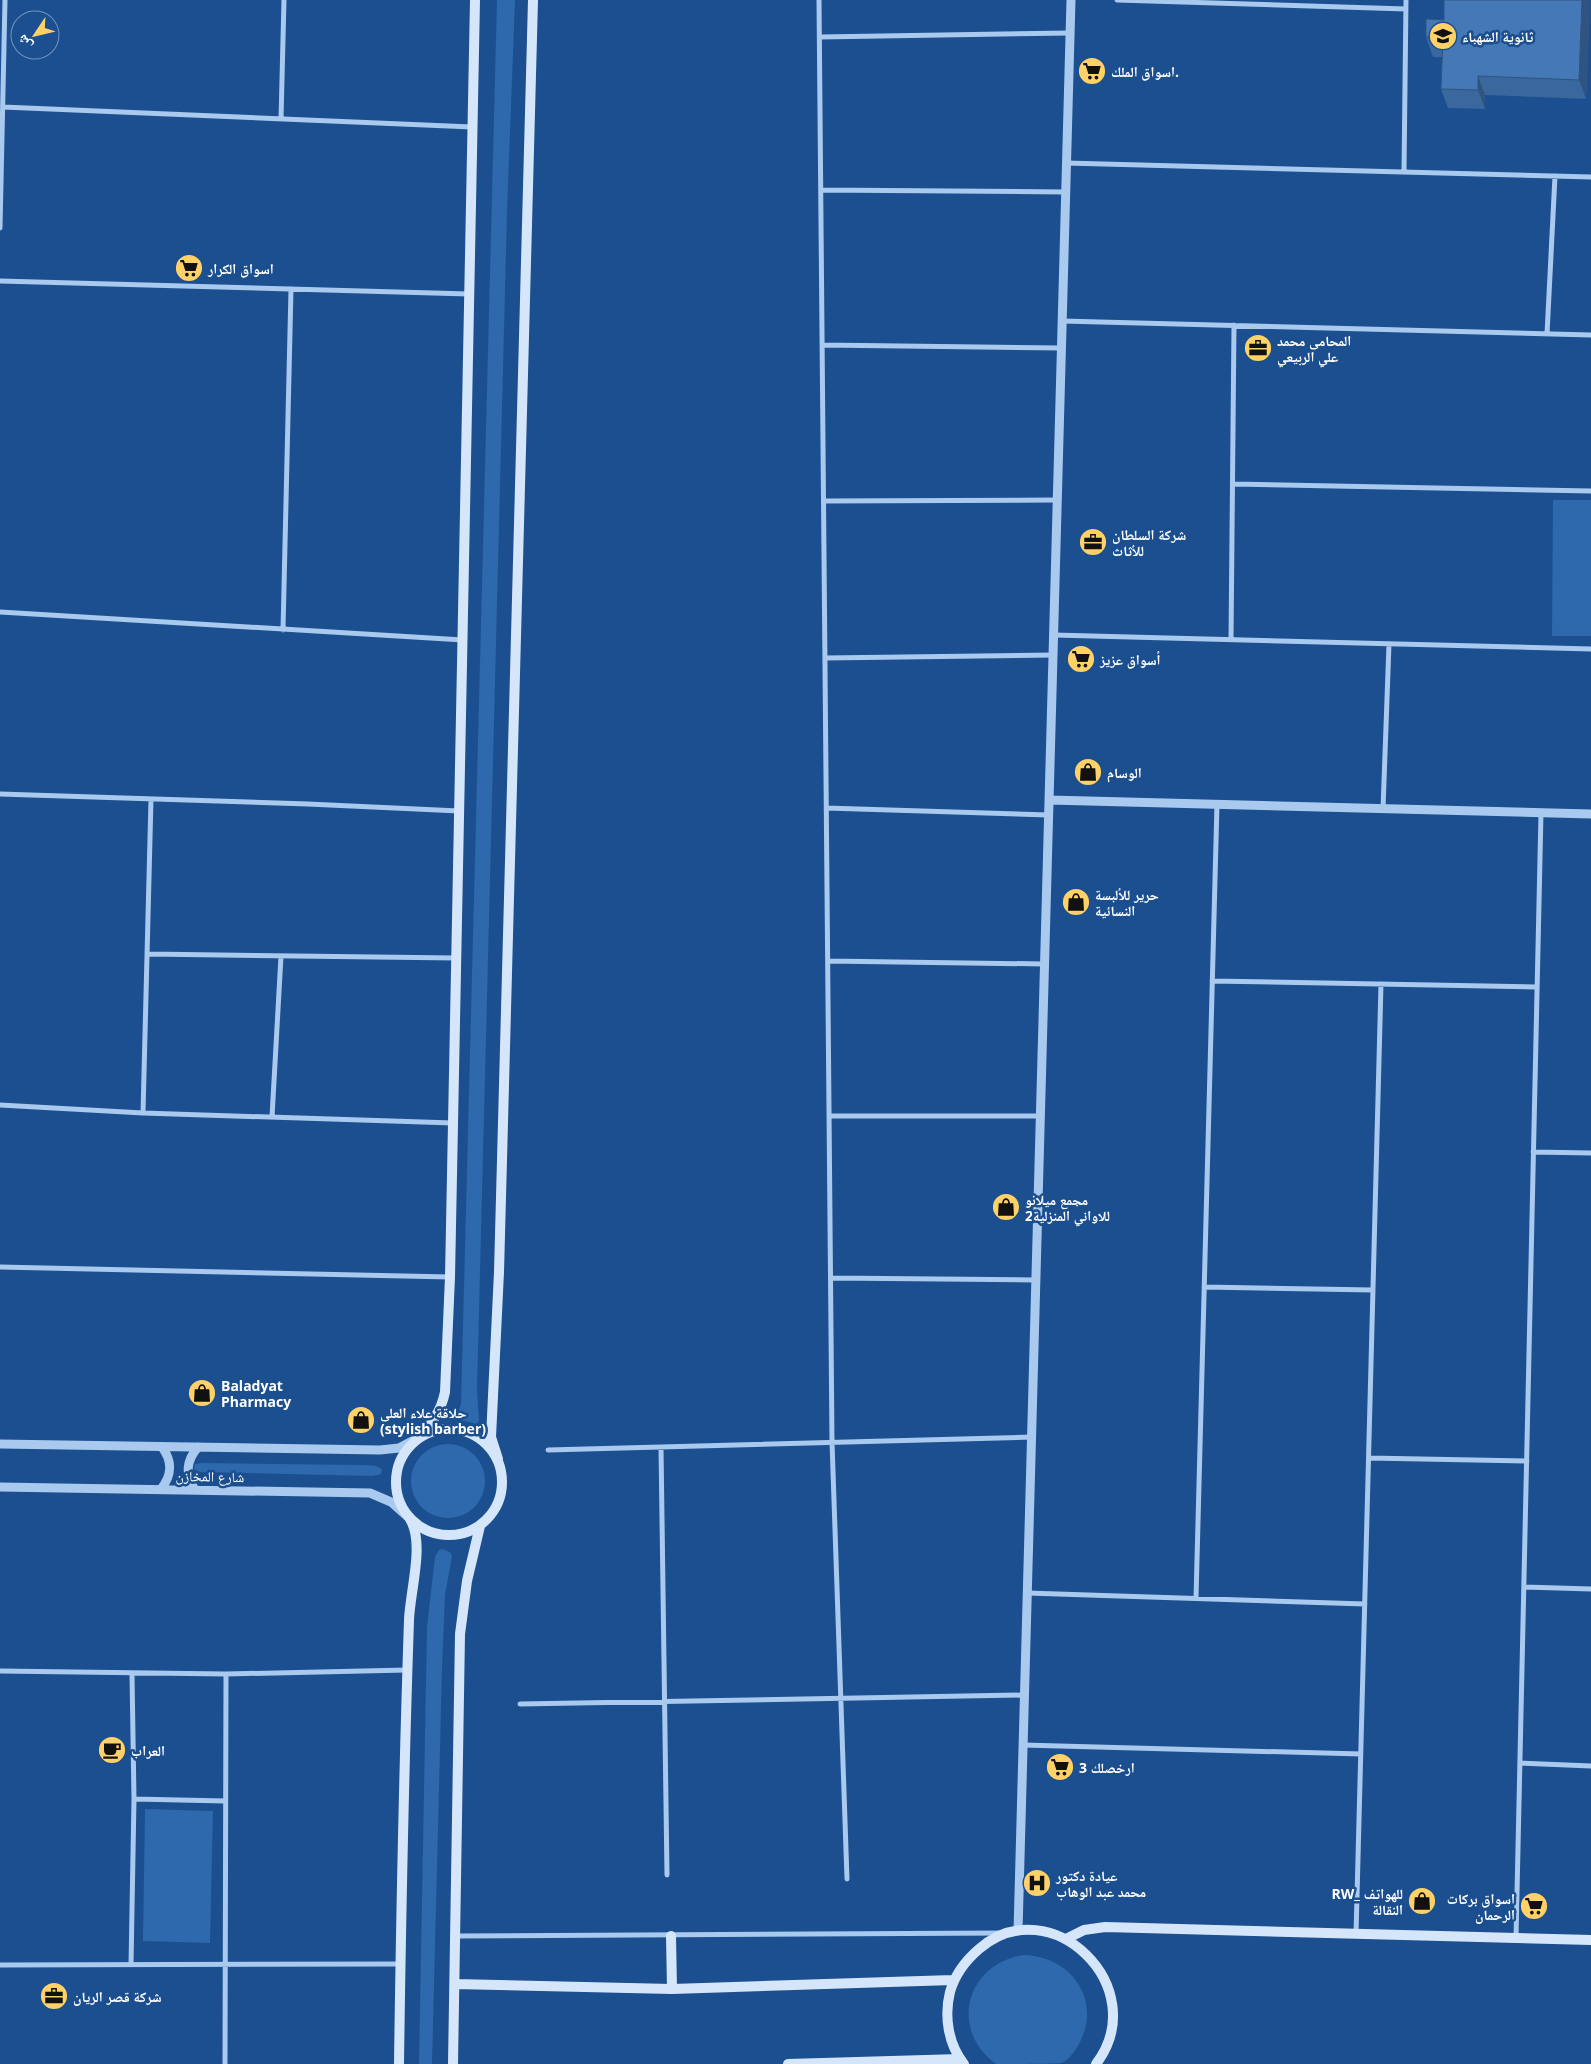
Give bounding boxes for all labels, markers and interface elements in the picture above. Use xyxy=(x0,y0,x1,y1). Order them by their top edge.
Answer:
north arrow xyxy=(10,10,60,60)
school or university icon: ثانوية الشهباء xyxy=(1428,21,1458,51)
place label: ثانوية الشهباء xyxy=(1462,27,1534,46)
text: ش xyxy=(12,31,36,54)
supermarket icon: اسواق الملك. xyxy=(1077,56,1107,86)
place label: اسواق الملك. xyxy=(1111,62,1179,81)
supermarket icon: اسواق الكرار xyxy=(174,253,204,283)
place label: اسواق الكرار xyxy=(207,259,274,278)
place label: المحامي محمد علي الربيعي xyxy=(1277,331,1351,368)
office icon: المحامي محمد علي الربيعي xyxy=(1243,333,1273,363)
place label: شركة السلطان للأثاث xyxy=(1112,525,1186,560)
office icon: شركة السلطان للأثاث xyxy=(1078,527,1108,557)
supermarket icon: أسواق عزيز xyxy=(1066,644,1096,674)
place label: أسواق عزيز xyxy=(1099,650,1160,669)
shop icon: الوسام xyxy=(1073,757,1103,787)
place label: الوسام xyxy=(1107,763,1142,783)
place label: حرير للألبسة النسائية xyxy=(1095,885,1159,920)
shop icon: حرير للألبسة النسائية xyxy=(1061,887,1091,917)
place label: مجمع ميلانو للاواني المنزلية2 xyxy=(1025,1190,1110,1227)
shop icon: مجمع ميلانو للاواني المنزلية2 xyxy=(991,1192,1021,1222)
place label: Baladyat Pharmacy xyxy=(221,1376,291,1411)
shop icon: Baladyat Pharmacy xyxy=(187,1378,217,1408)
place label: حلاقة علاء العلي (stylish barber) xyxy=(380,1403,486,1438)
shop icon: حلاقة علاء العلي (stylish barber) xyxy=(346,1405,376,1435)
street label: شارع المخازن xyxy=(175,1466,245,1487)
cafe icon: العراب xyxy=(97,1735,127,1765)
place label: العراب xyxy=(131,1741,165,1760)
supermarket icon: ارخصلك 3 xyxy=(1045,1752,1075,1782)
place label: ارخصلك 3 xyxy=(1079,1758,1135,1777)
place label: عيادة دكتور محمد عبد الوهاب xyxy=(1055,1866,1146,1901)
hospital icon: عيادة دكتور محمد عبد الوهاب xyxy=(1022,1868,1052,1898)
place label: RW_ للهواتف النقالة xyxy=(1332,1884,1403,1919)
shop icon: RW_ للهواتف النقالة xyxy=(1407,1886,1437,1916)
place label: اسواق بركات الرحمان xyxy=(1447,1889,1515,1924)
supermarket icon: اسواق بركات الرحمان xyxy=(1519,1891,1549,1921)
office icon: شركة قصر الريان xyxy=(39,1981,69,2011)
place label: شركة قصر الريان xyxy=(73,1987,162,2006)

